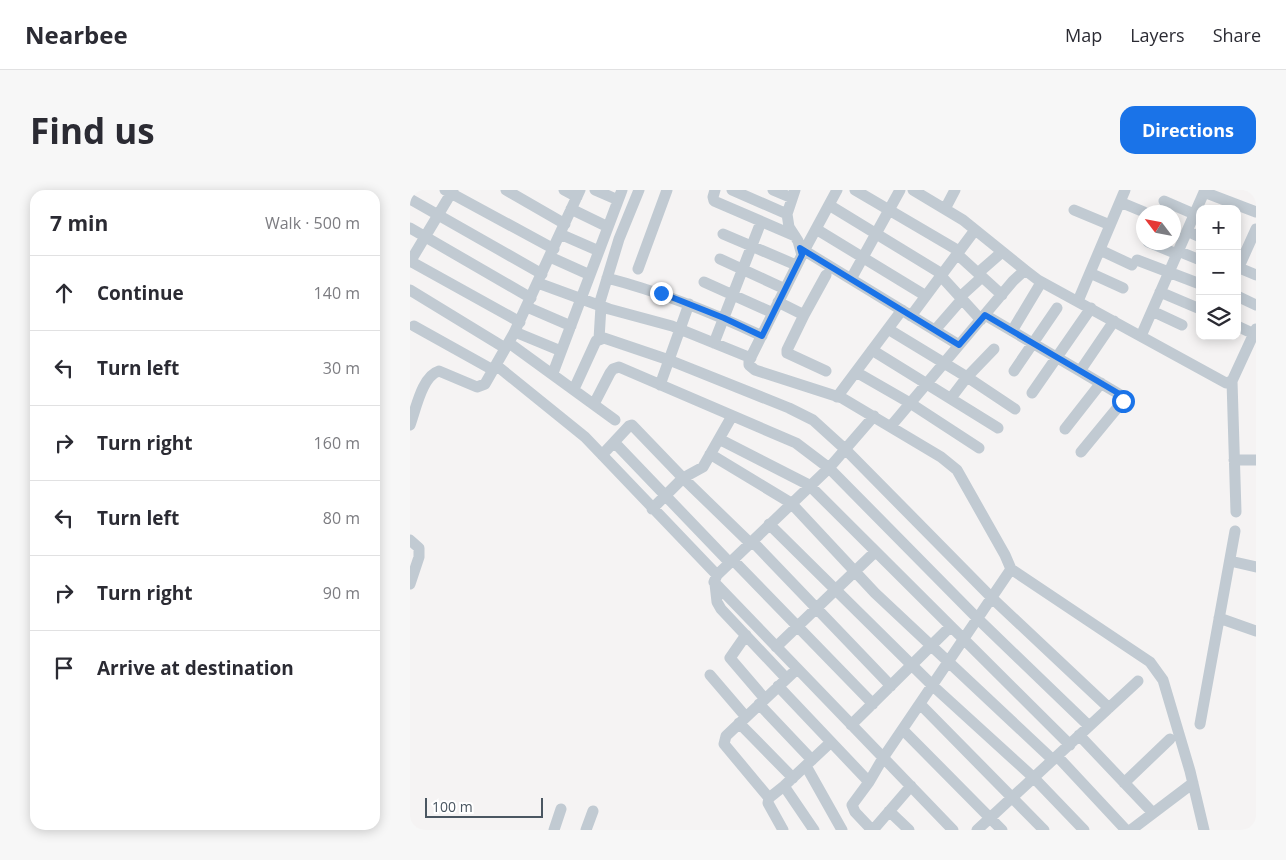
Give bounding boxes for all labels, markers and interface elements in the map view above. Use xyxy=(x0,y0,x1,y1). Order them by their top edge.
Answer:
text: Nearbee xyxy=(25,18,128,51)
text: Map xyxy=(1065,23,1102,47)
text: Layers xyxy=(1130,23,1185,47)
text: Share xyxy=(1213,23,1261,47)
button: Directions xyxy=(1120,106,1256,154)
text: Find us xyxy=(30,107,155,154)
north arrow xyxy=(1136,205,1181,250)
map controls xyxy=(1196,205,1241,340)
button: + xyxy=(1196,205,1241,250)
text: 7 min xyxy=(50,209,108,237)
text: Walk · 500 m xyxy=(265,212,360,234)
button: − xyxy=(1196,250,1241,295)
icon: ahead xyxy=(50,279,78,307)
text: Continue xyxy=(97,280,184,306)
text: 140 m xyxy=(314,282,360,304)
route end xyxy=(650,282,673,305)
button: layers xyxy=(1196,295,1241,340)
icon: left xyxy=(50,354,78,382)
text: Turn left xyxy=(97,355,179,381)
text: 30 m xyxy=(323,357,360,379)
route start xyxy=(1112,390,1135,413)
icon: right xyxy=(50,429,78,457)
text: Turn right xyxy=(97,430,192,456)
text: 160 m xyxy=(314,432,360,454)
icon: left xyxy=(50,504,78,532)
text: Turn left xyxy=(97,505,179,531)
text: 80 m xyxy=(323,507,360,529)
icon: right xyxy=(50,579,78,607)
text: Turn right xyxy=(97,580,192,606)
text: 90 m xyxy=(323,582,360,604)
icon: arrive xyxy=(50,654,78,682)
text: Arrive at destination xyxy=(97,655,294,681)
scale bar xyxy=(425,795,542,818)
text: 100 m xyxy=(432,797,473,816)

